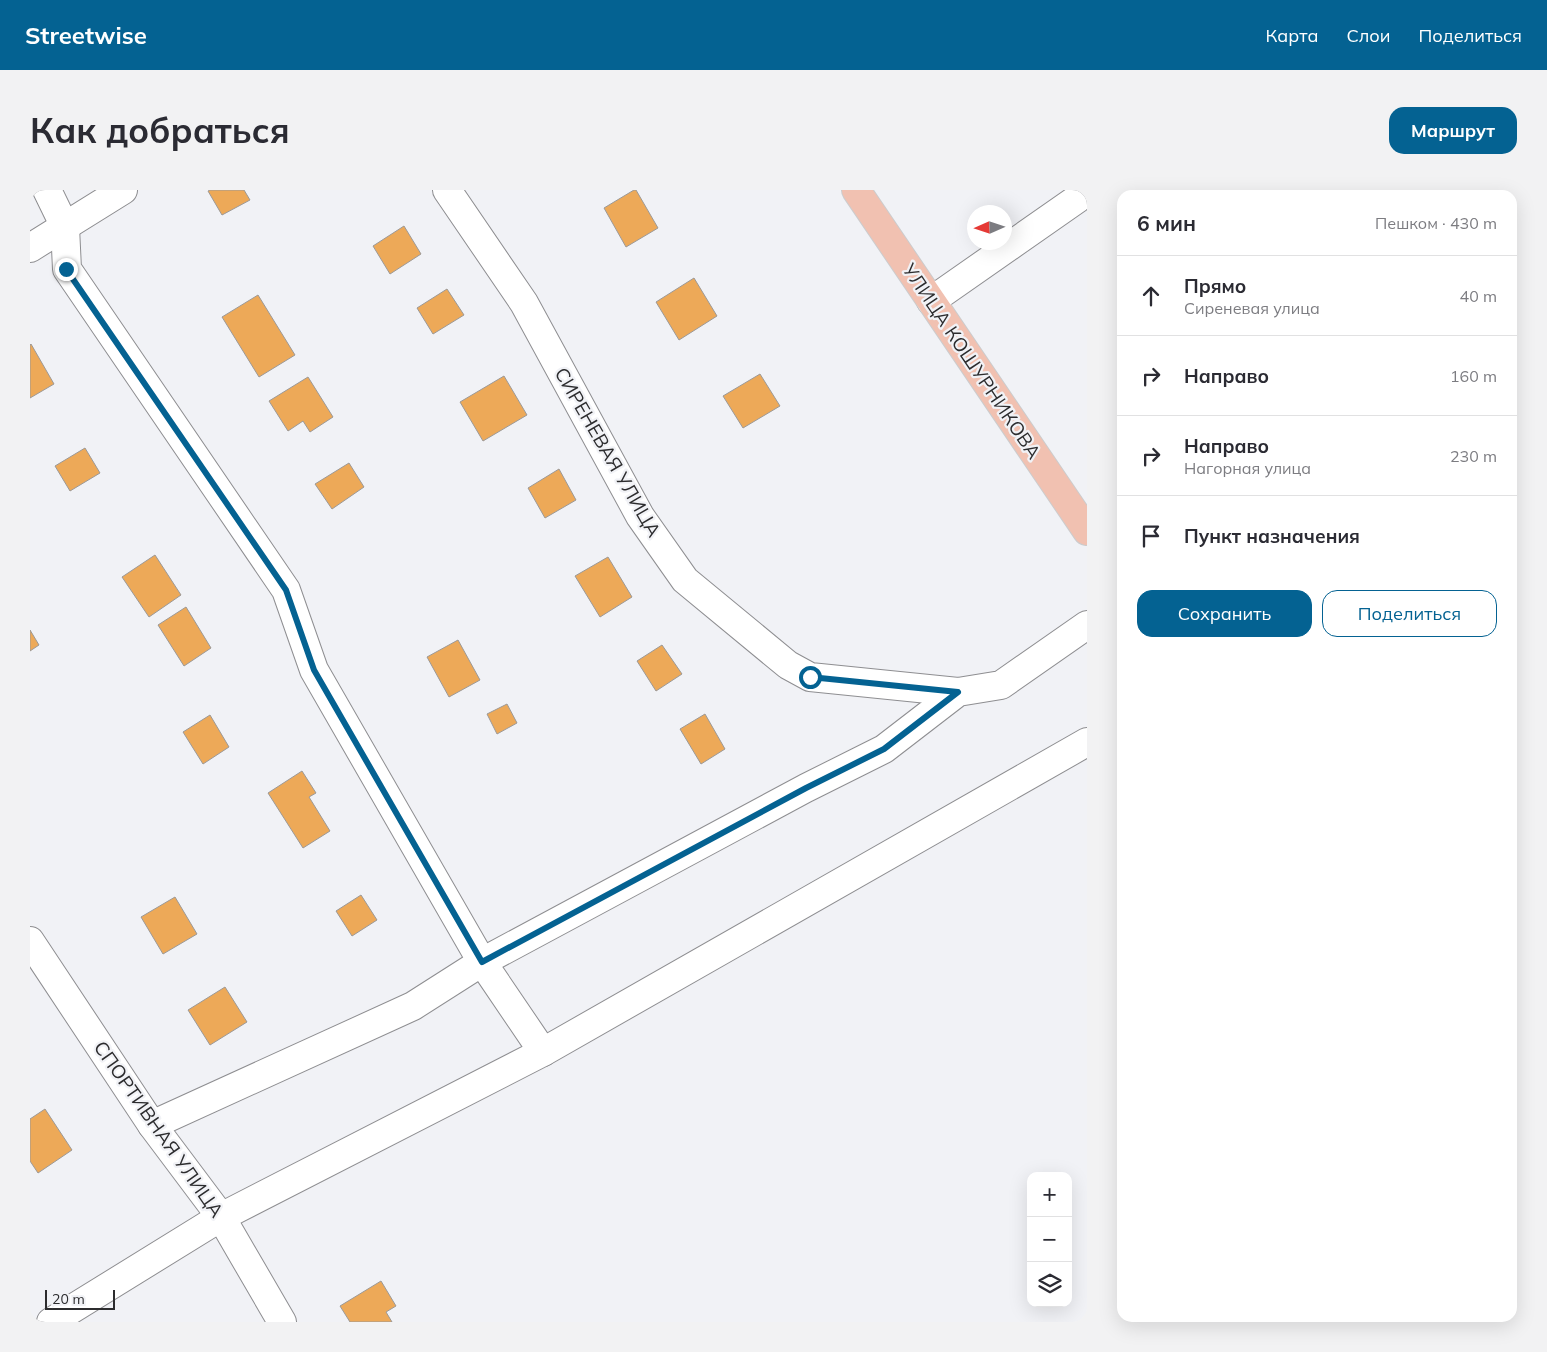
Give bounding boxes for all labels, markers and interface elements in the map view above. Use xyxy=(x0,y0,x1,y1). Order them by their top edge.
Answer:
text: Streetwise xyxy=(25,20,147,50)
text: Карта xyxy=(1266,24,1318,47)
text: Слои xyxy=(1346,24,1391,47)
text: Поделиться xyxy=(1419,24,1522,47)
button: Маршрут xyxy=(1389,107,1517,154)
text: Как добраться xyxy=(30,108,290,152)
north arrow xyxy=(967,205,1012,250)
text: 6 мин xyxy=(1137,210,1196,236)
text: Пешком · 430 m xyxy=(1375,213,1497,233)
route end xyxy=(55,258,78,281)
street label: УЛИЦА КОШУРНИКОВА xyxy=(897,258,1046,463)
text: Прямо xyxy=(1184,274,1246,298)
icon: ahead xyxy=(1137,282,1165,310)
text: 40 m xyxy=(1460,286,1497,306)
text: Сиреневая улица xyxy=(1184,298,1320,318)
icon: right xyxy=(1137,362,1165,390)
street label: СИРЕНЕВАЯ УЛИЦА xyxy=(550,363,666,541)
text: Направо xyxy=(1184,364,1269,388)
text: 160 m xyxy=(1450,366,1497,386)
text: Направо xyxy=(1184,434,1269,458)
icon: right xyxy=(1137,442,1165,470)
text: 230 m xyxy=(1450,446,1497,466)
text: Нагорная улица xyxy=(1184,458,1311,478)
icon: arrive xyxy=(1137,522,1165,550)
text: Пункт назначения xyxy=(1184,524,1360,548)
button: Сохранить xyxy=(1137,590,1312,637)
button: Поделиться xyxy=(1322,590,1497,637)
route start xyxy=(799,666,822,689)
street label: СПОРТИВНАЯ УЛИЦА xyxy=(89,1036,229,1222)
map controls xyxy=(1027,1172,1072,1307)
button: + xyxy=(1027,1172,1072,1217)
button: − xyxy=(1027,1217,1072,1262)
button: layers xyxy=(1027,1262,1072,1307)
scale bar xyxy=(45,1287,115,1310)
text: 20 m xyxy=(52,1290,85,1308)

